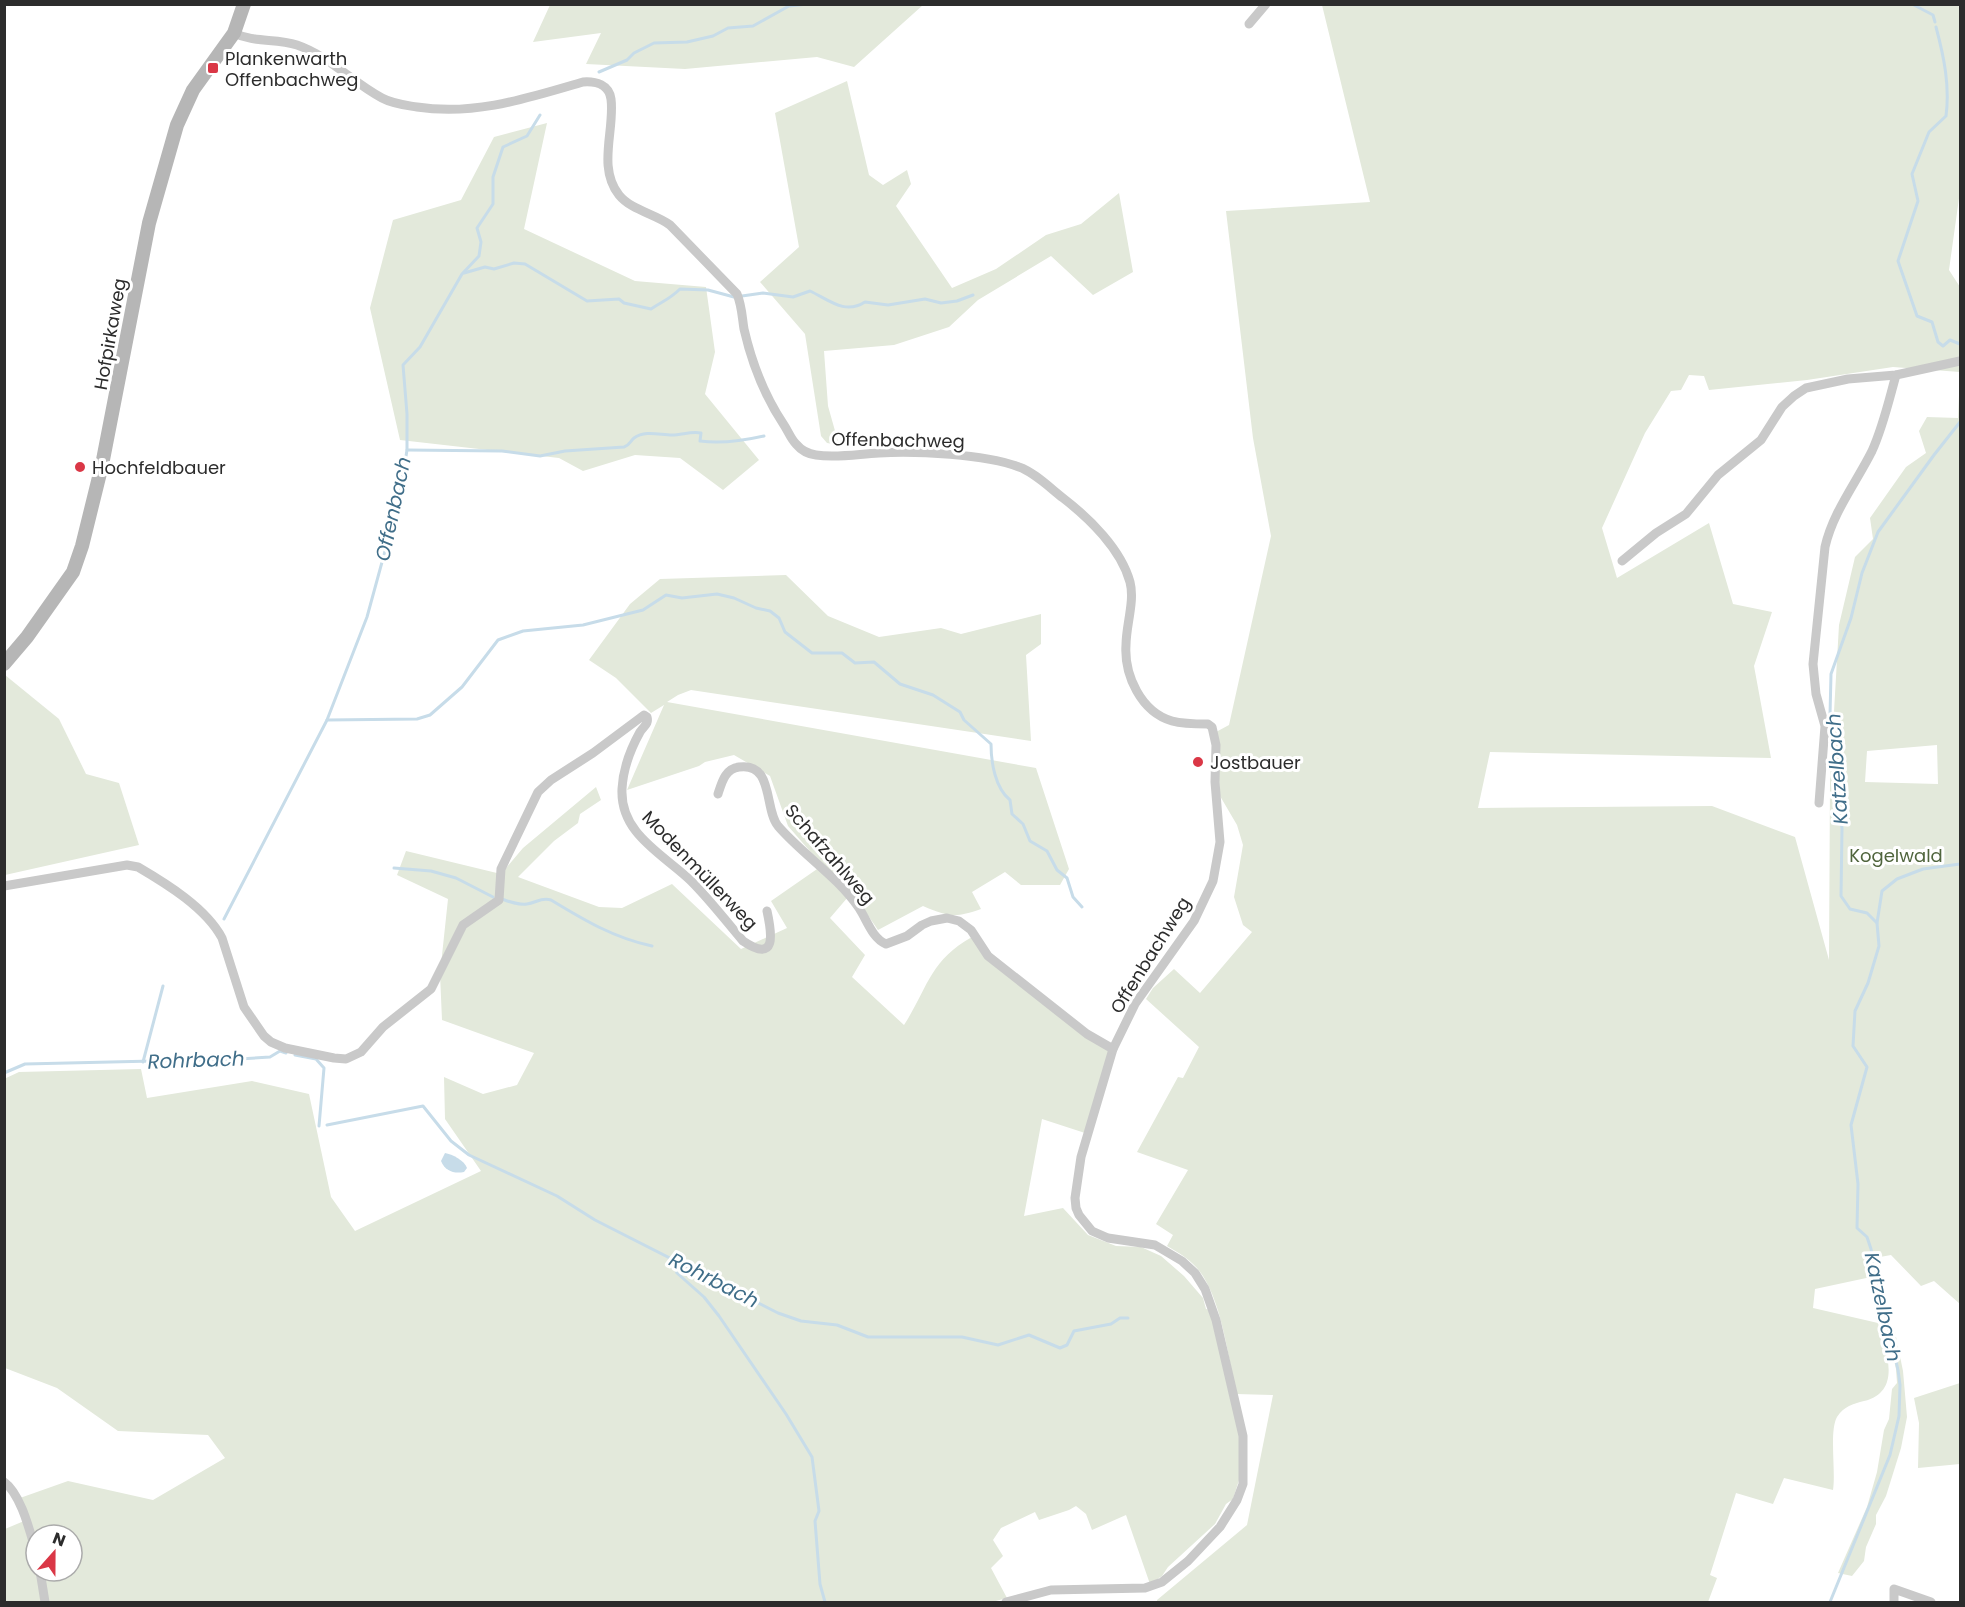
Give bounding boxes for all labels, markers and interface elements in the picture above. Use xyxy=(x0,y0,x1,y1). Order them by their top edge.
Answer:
place label: Plankenwarth Offenbachweg xyxy=(225,46,359,92)
marker: Plankenwarth Offenbachweg xyxy=(206,61,220,75)
street label: Hofpirkaweg xyxy=(88,276,132,392)
street label: Offenbachweg xyxy=(831,426,965,454)
water label: Offenbach xyxy=(368,454,418,564)
place label: Hochfeldbauer xyxy=(92,455,226,480)
marker: Hochfeldbauer xyxy=(73,460,87,474)
water label: Katzelbach xyxy=(1819,713,1855,825)
place label: Jostbauer xyxy=(1210,750,1301,775)
marker: Jostbauer xyxy=(1191,755,1205,769)
street label: Schafzahlweg xyxy=(779,798,881,910)
street label: Modenmüllerweg xyxy=(637,805,763,935)
park label: Kogelwald xyxy=(1849,843,1943,868)
street label: Offenbachweg xyxy=(1104,892,1196,1018)
water label: Rohrbach xyxy=(147,1044,245,1076)
water label: Rohrbach xyxy=(664,1245,764,1315)
water label: Katzelbach xyxy=(1858,1250,1908,1364)
north arrow xyxy=(24,1523,84,1583)
text: N xyxy=(49,1527,69,1552)

